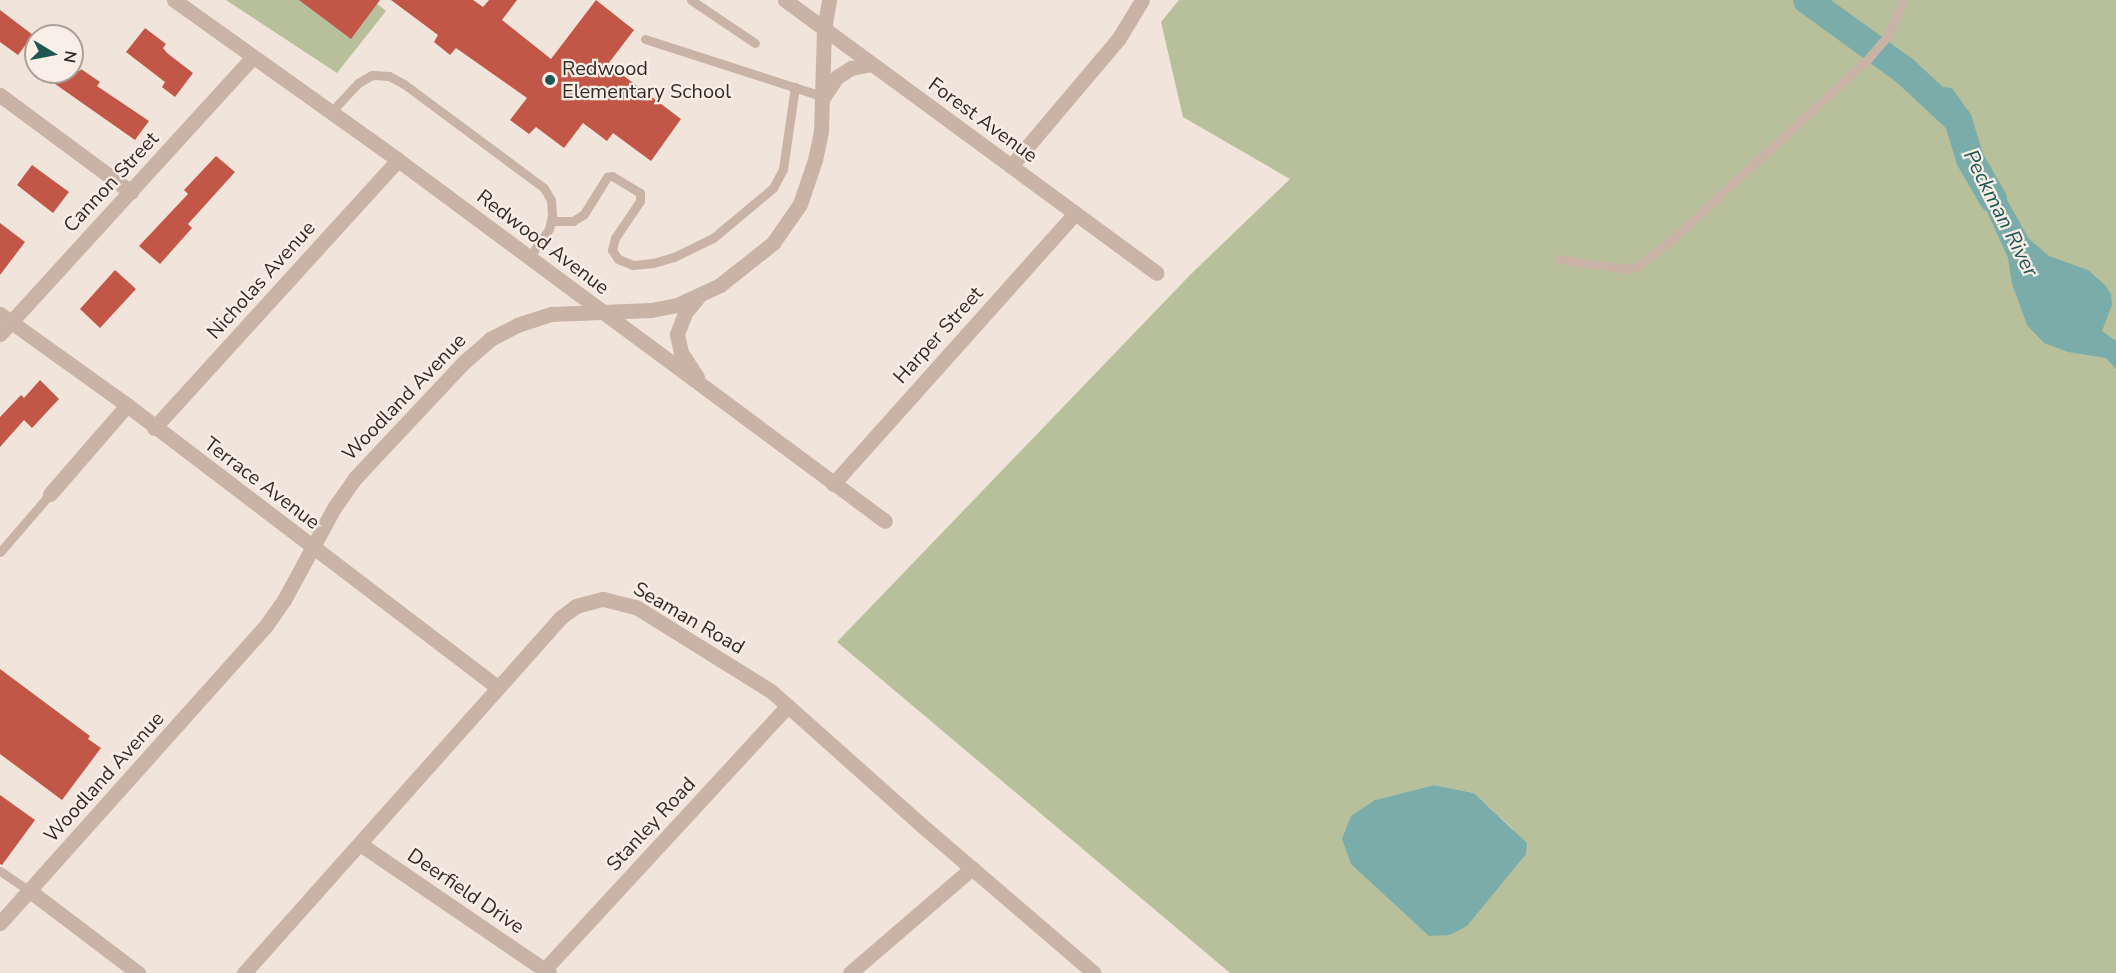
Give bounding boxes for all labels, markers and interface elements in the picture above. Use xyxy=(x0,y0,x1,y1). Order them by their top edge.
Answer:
north arrow xyxy=(24,24,84,84)
text: N xyxy=(58,49,82,65)
place label: Redwood Elementary School xyxy=(562,56,731,103)
street label: Forest Avenue xyxy=(924,72,1042,168)
marker: Redwood Elementary School xyxy=(543,73,557,87)
street label: Cannon Street xyxy=(58,127,164,237)
water label: Peckman River xyxy=(1958,145,2044,281)
street label: Redwood Avenue xyxy=(472,185,614,299)
street label: Nicholas Avenue xyxy=(202,216,320,344)
street label: Harper Street xyxy=(888,282,988,388)
street label: Woodland Avenue xyxy=(337,328,471,466)
street label: Terrace Avenue xyxy=(199,432,325,534)
street label: Seaman Road xyxy=(629,577,749,659)
street label: Woodland Avenue xyxy=(39,707,169,847)
street label: Stanley Road xyxy=(601,772,701,876)
street label: Deerfield Drive xyxy=(403,843,529,939)

